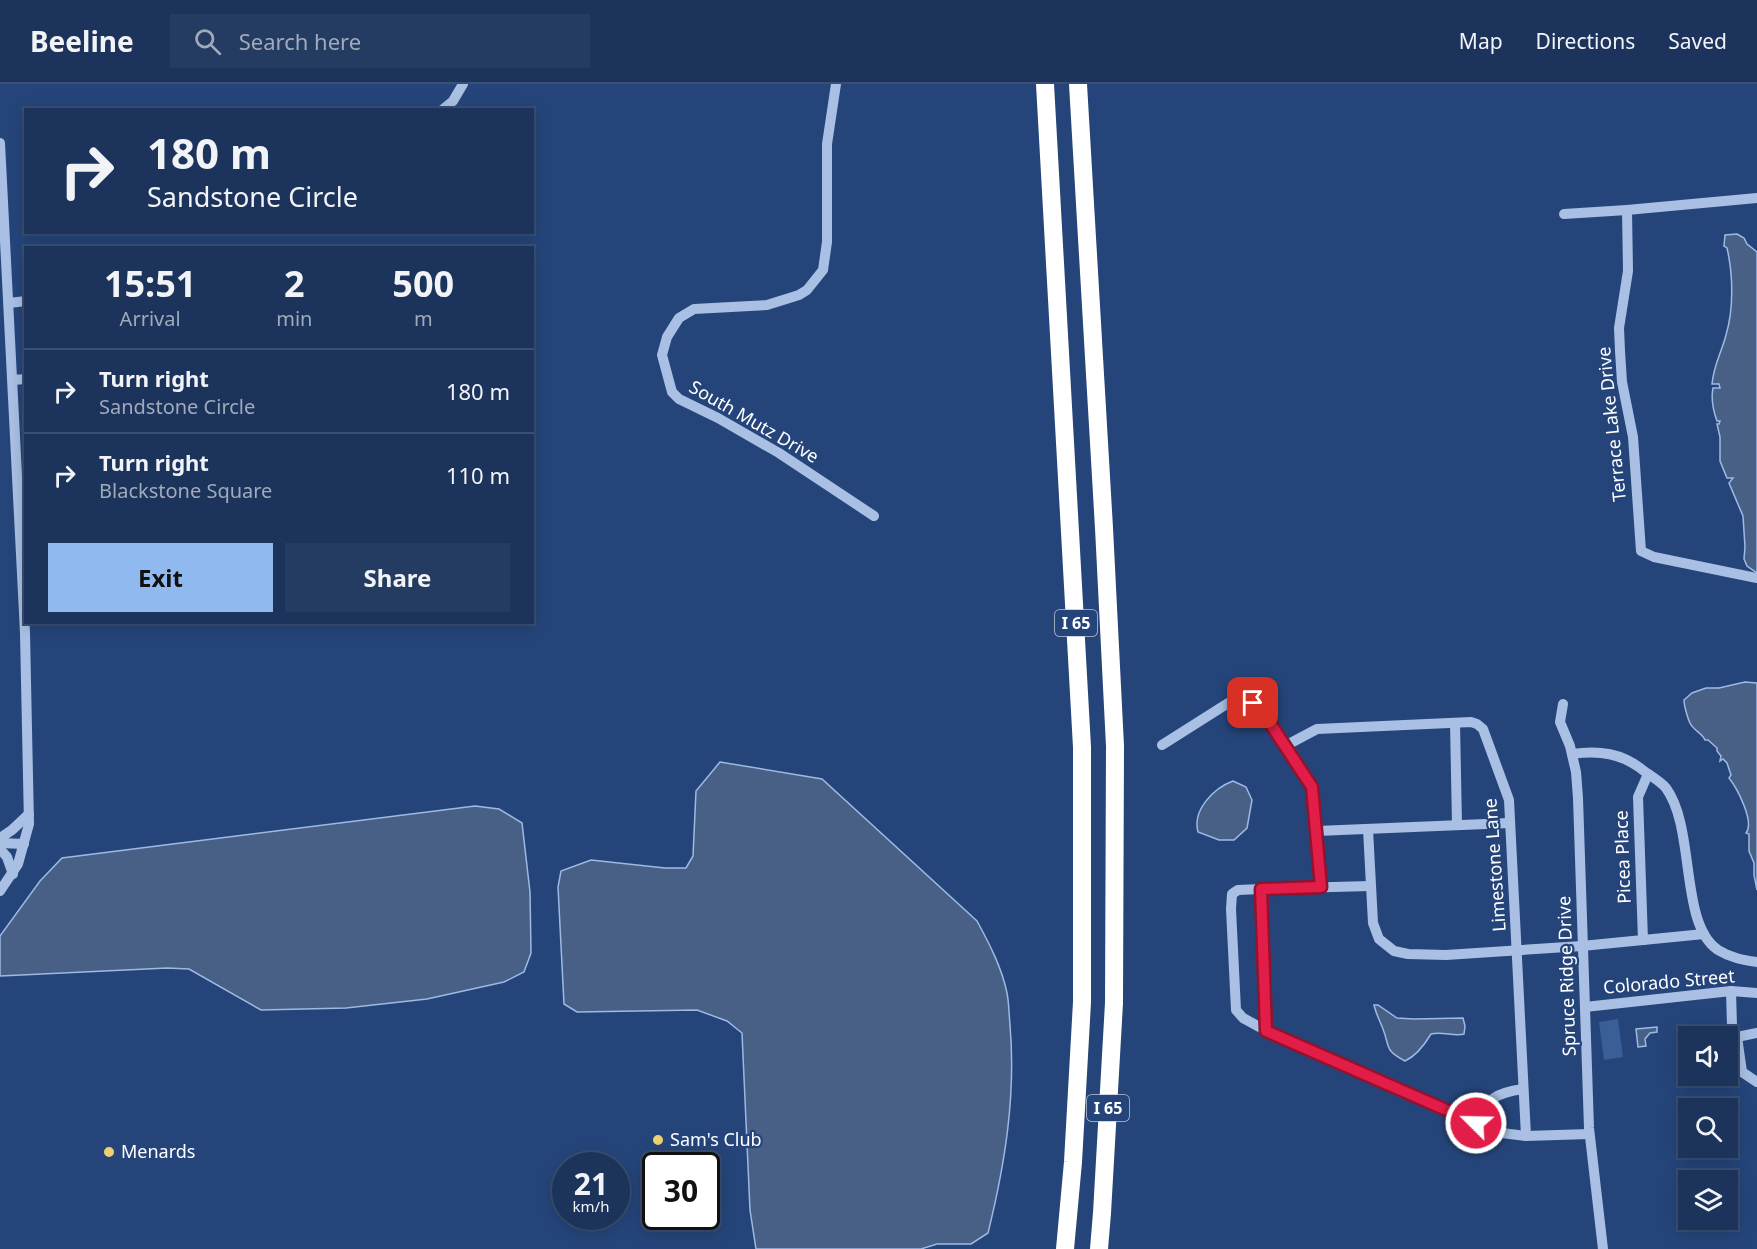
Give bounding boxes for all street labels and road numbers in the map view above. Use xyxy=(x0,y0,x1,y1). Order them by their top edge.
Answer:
street label: Terrace Lake Drive xyxy=(1591,346,1631,503)
street label: South Mutz Drive xyxy=(685,374,824,468)
road number: I 65 xyxy=(1055,610,1097,636)
street label: Limestone Lane xyxy=(1477,797,1511,933)
street label: Picea Place xyxy=(1608,810,1636,904)
street label: Spruce Ridge Drive xyxy=(1551,896,1581,1057)
street label: Colorado Street xyxy=(1602,963,1736,999)
road number: I 65 xyxy=(1087,1095,1129,1121)

